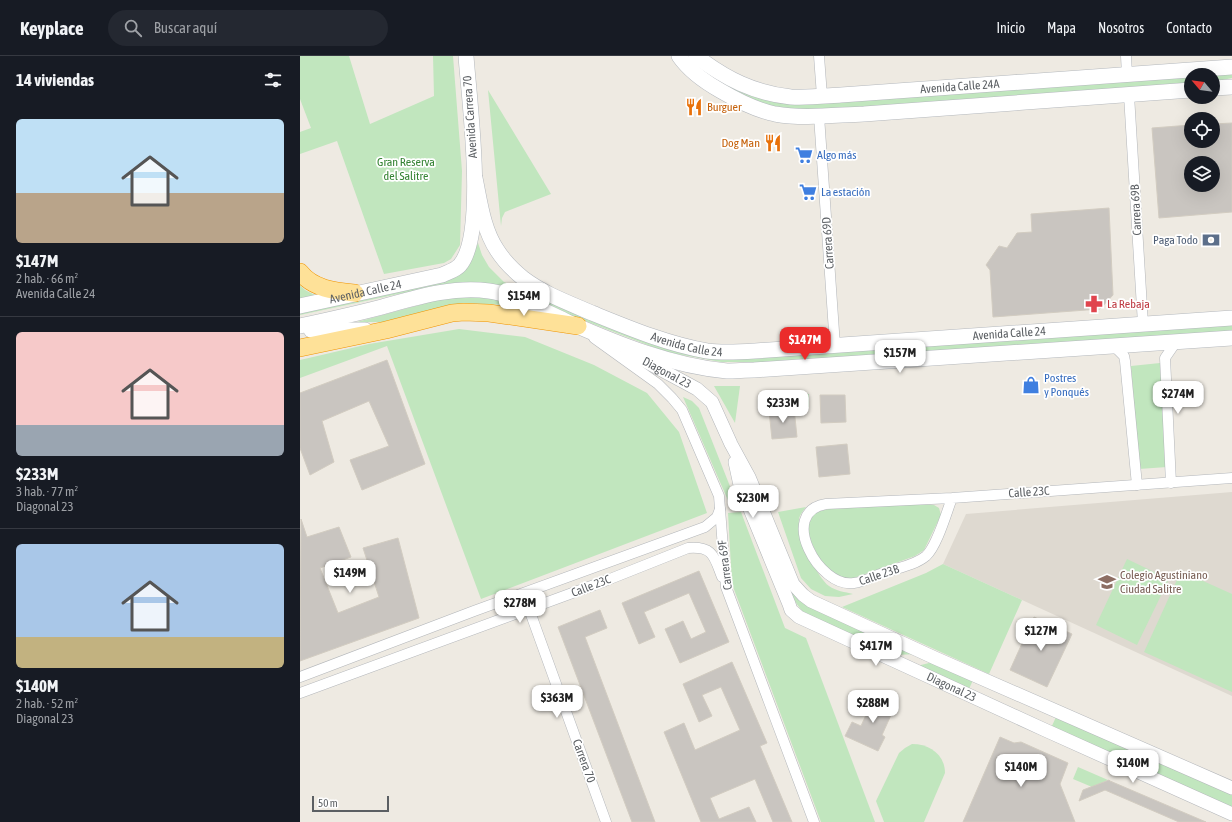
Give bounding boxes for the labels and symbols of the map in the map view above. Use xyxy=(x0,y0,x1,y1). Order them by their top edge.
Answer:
north arrow xyxy=(1184,68,1220,104)
street label: Avenida Carrera 70 xyxy=(460,75,480,159)
street label: Avenida Calle 24A xyxy=(920,77,1000,96)
restaurant icon: Burguer xyxy=(684,97,704,117)
place label: Burguer xyxy=(707,100,742,114)
restaurant icon: Dog Man xyxy=(763,133,783,153)
place label: Dog Man xyxy=(721,136,760,150)
supermarket icon: Algo más xyxy=(794,145,814,165)
place label: Algo más xyxy=(817,148,857,162)
park label: Gran Reserva del Salitre xyxy=(377,155,435,183)
supermarket icon: La estación xyxy=(798,182,818,202)
street label: Carrera 69B xyxy=(1128,184,1144,236)
place label: La estación xyxy=(821,185,870,199)
street label: Carrera 69D xyxy=(819,216,837,269)
bank icon: Paga Todo xyxy=(1201,230,1221,250)
place label: Paga Todo xyxy=(1153,233,1198,247)
street label: Avenida Calle 24 xyxy=(328,277,403,306)
pin: $154M xyxy=(496,283,552,317)
pharmacy icon: La Rebaja xyxy=(1084,294,1104,314)
place label: La Rebaja xyxy=(1107,297,1150,311)
street label: Avenida Calle 24 xyxy=(972,324,1047,343)
pin: $147M xyxy=(777,327,833,361)
street label: Avenida Calle 24 xyxy=(649,329,723,359)
pin: $157M xyxy=(872,340,928,374)
street label: Diagonal 23 xyxy=(640,354,694,391)
place label: Postres y Ponqués xyxy=(1044,371,1089,399)
shop icon: Postres y Ponqués xyxy=(1021,375,1041,395)
pin: $274M xyxy=(1150,381,1206,415)
pin: $233M xyxy=(755,390,811,424)
street label: Calle 23C xyxy=(1008,484,1051,500)
pin: $230M xyxy=(725,485,781,519)
street label: Carrera 69F xyxy=(715,539,735,591)
pin: $149M xyxy=(322,560,378,594)
street label: Calle 23B xyxy=(857,562,901,588)
place label: Colegio Agustiniano Ciudad Salitre xyxy=(1120,568,1208,596)
street label: Calle 23C xyxy=(569,572,613,600)
school or university icon: Colegio Agustiniano Ciudad Salitre xyxy=(1097,572,1117,592)
pin: $278M xyxy=(492,590,548,624)
pin: $127M xyxy=(1013,618,1069,652)
pin: $417M xyxy=(848,633,904,667)
street label: Diagonal 23 xyxy=(924,670,979,705)
pin: $363M xyxy=(529,685,585,719)
pin: $288M xyxy=(845,690,901,724)
street label: Carrera 70 xyxy=(570,737,598,785)
pin: $140M xyxy=(1105,750,1161,784)
pin: $140M xyxy=(993,754,1049,788)
scale bar xyxy=(312,794,389,813)

